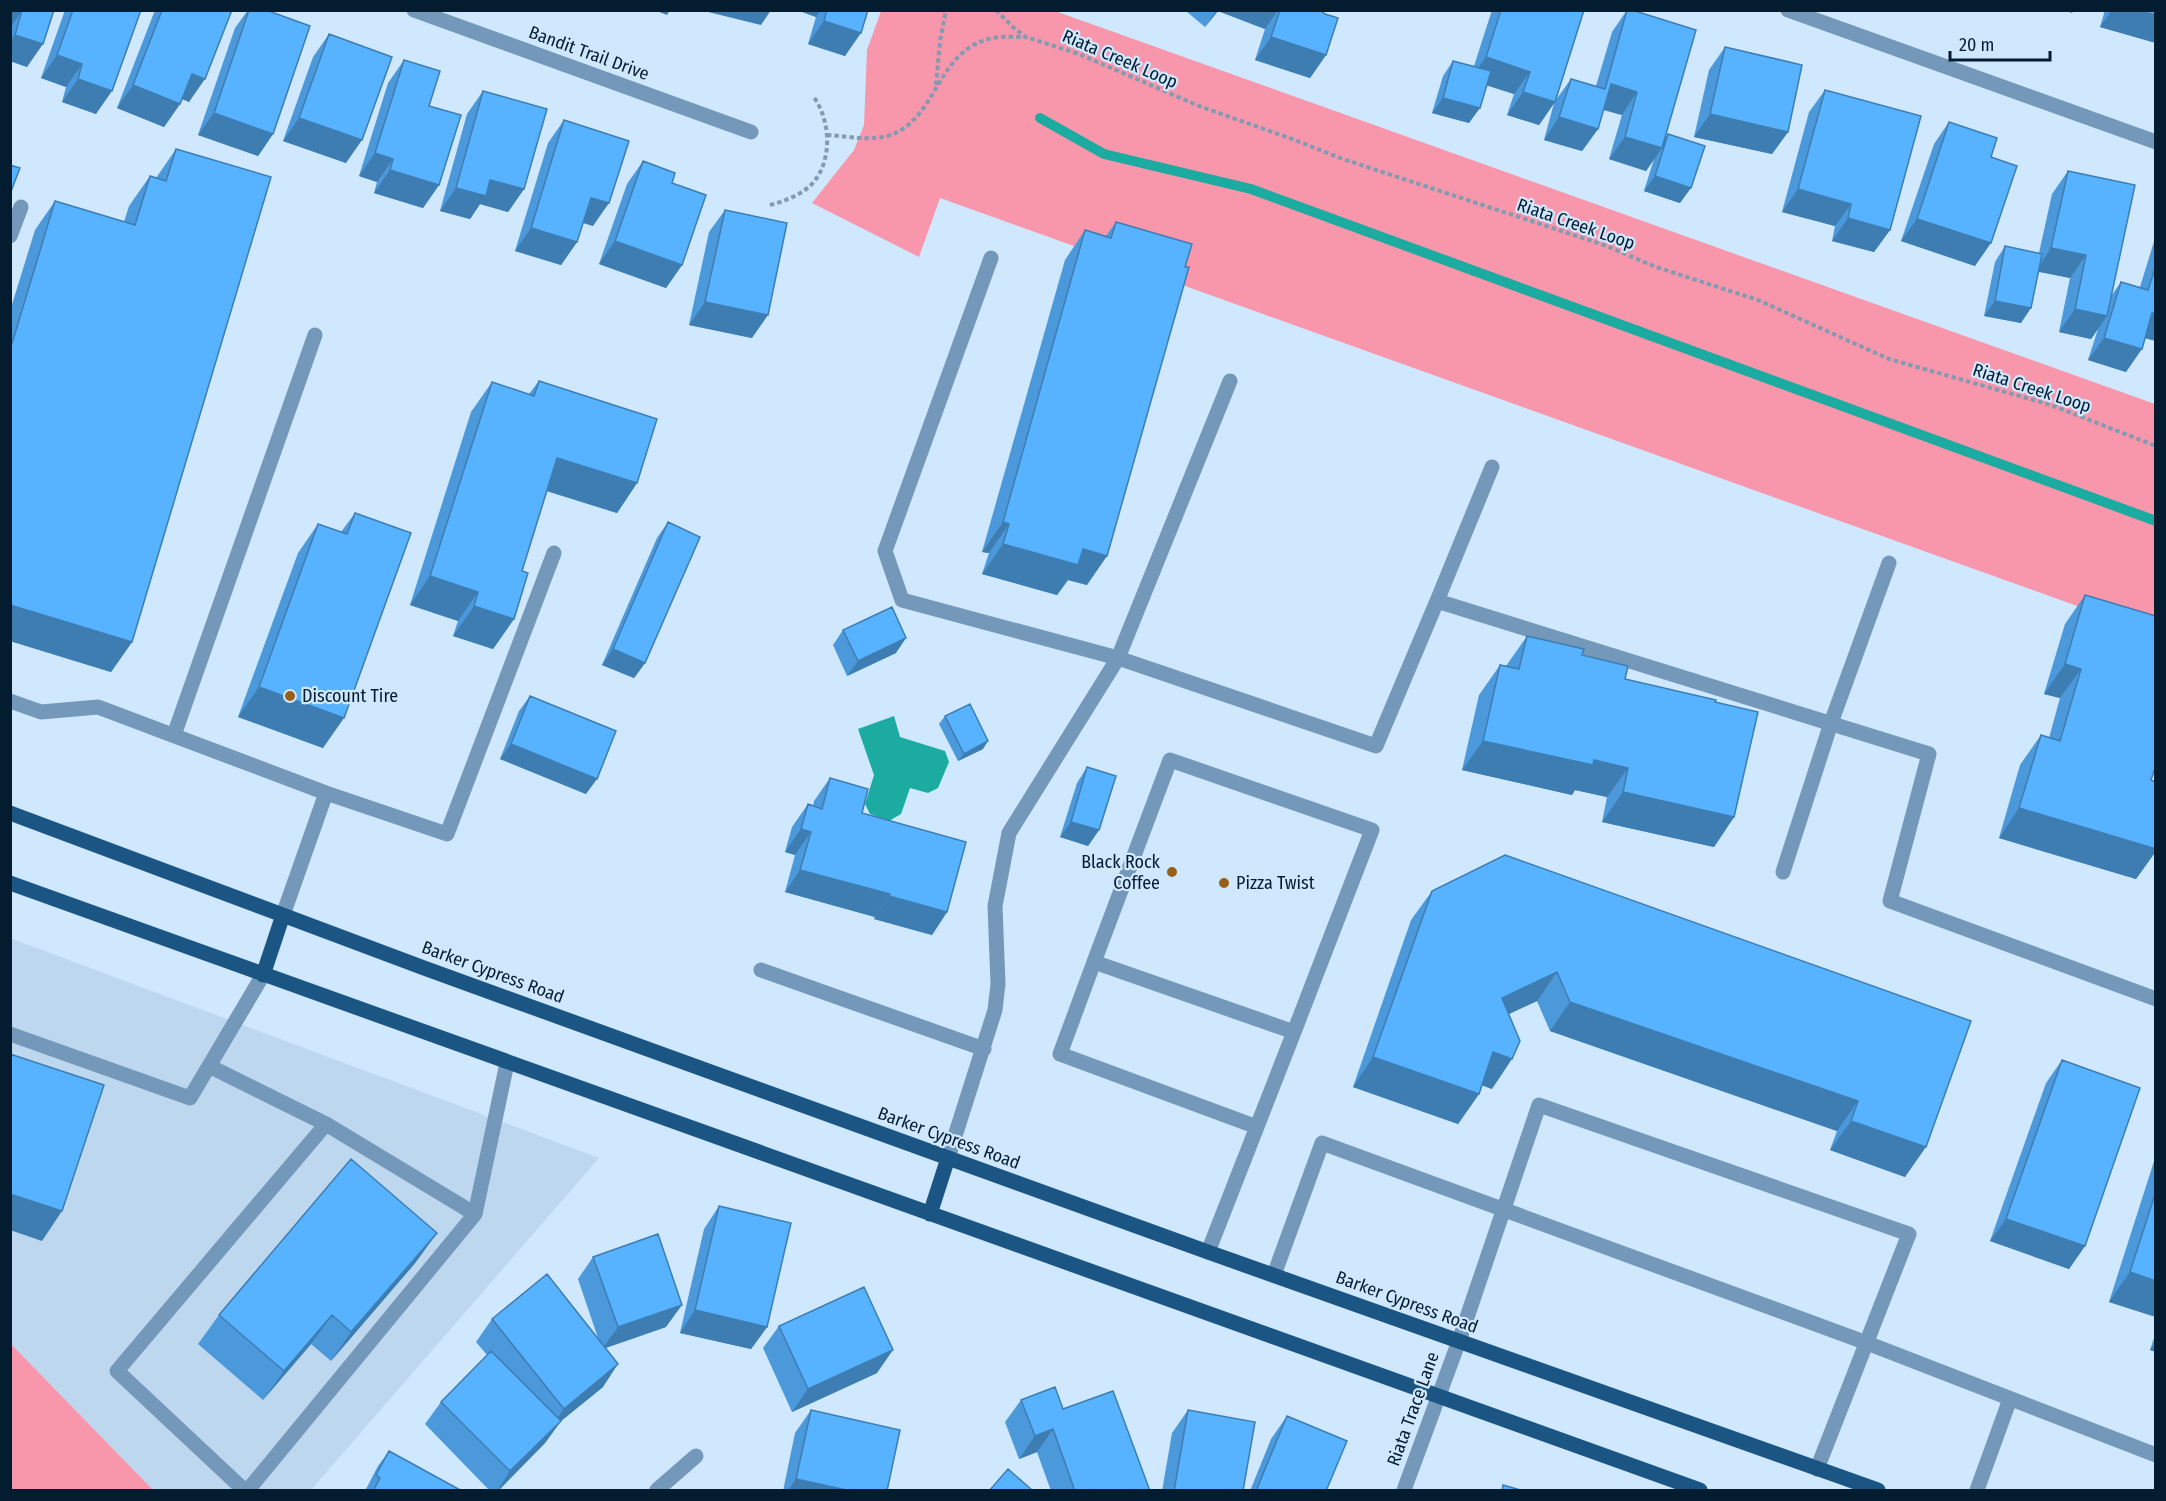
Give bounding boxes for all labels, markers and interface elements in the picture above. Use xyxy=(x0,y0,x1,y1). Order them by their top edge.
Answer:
street label: Bandit Trail Drive xyxy=(526,21,652,85)
scale bar xyxy=(1950,24,2050,62)
street label: Riata Creek Loop xyxy=(1059,25,1181,93)
text: 20 m xyxy=(1959,34,1994,56)
street label: Riata Creek Loop xyxy=(1514,194,1638,254)
street label: Riata Creek Loop xyxy=(1970,359,2094,417)
place label: Discount Tire xyxy=(302,685,398,707)
marker: Discount Tire xyxy=(283,689,297,703)
place label: Black Rock Coffee xyxy=(1081,851,1161,894)
marker: Black Rock Coffee xyxy=(1165,865,1179,879)
place label: Pizza Twist xyxy=(1236,872,1315,894)
marker: Pizza Twist xyxy=(1217,876,1231,890)
street label: Barker Cypress Road xyxy=(419,936,567,1008)
street label: Barker Cypress Road xyxy=(875,1102,1023,1174)
street label: Barker Cypress Road xyxy=(1333,1266,1481,1338)
street label: Riata Trace Lane xyxy=(1382,1349,1444,1469)

